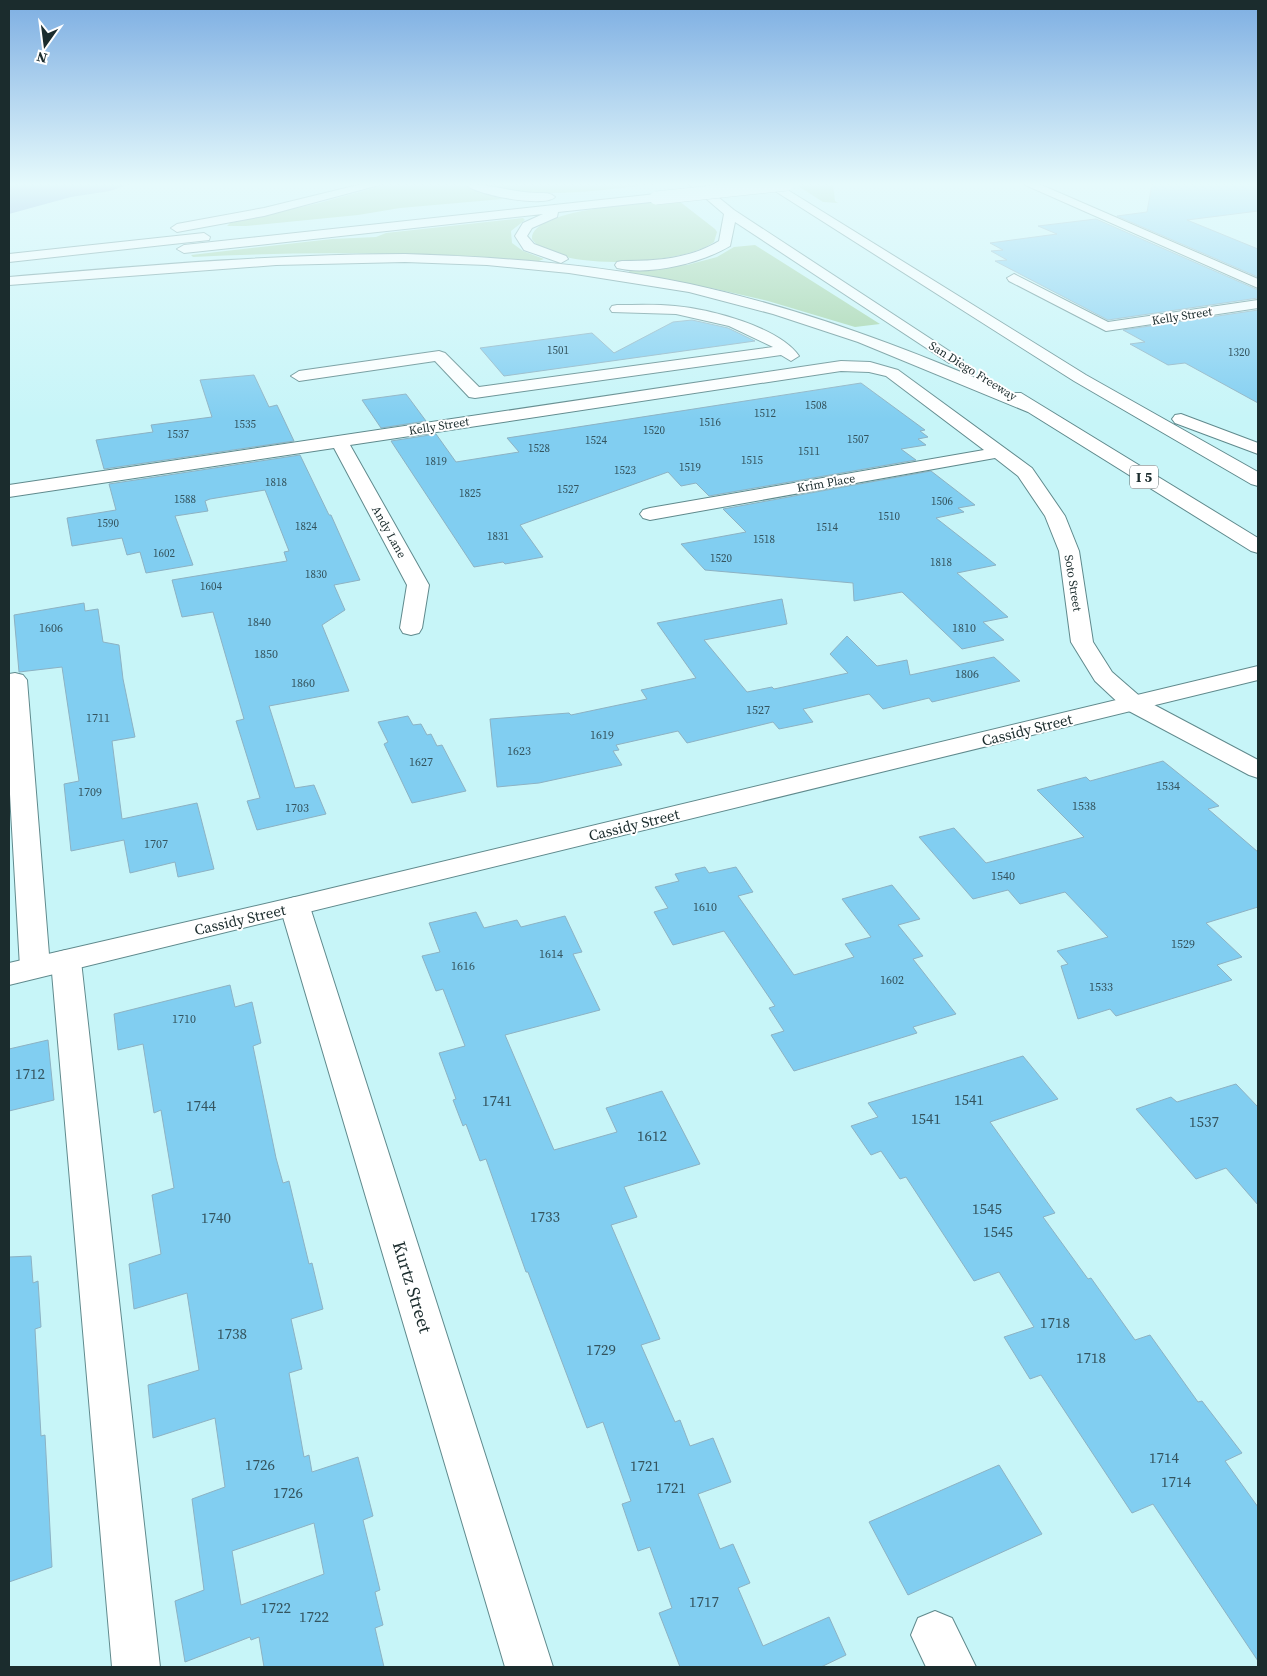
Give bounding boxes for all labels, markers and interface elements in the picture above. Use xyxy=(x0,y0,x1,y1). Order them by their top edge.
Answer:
north arrow xyxy=(20,20,70,70)
text: N xyxy=(34,47,49,69)
street label: Kelly Street xyxy=(1151,303,1213,329)
street label: San Diego Freeway xyxy=(926,337,1021,405)
house number: 1501 xyxy=(547,343,569,358)
house number: 1320 xyxy=(1228,345,1250,360)
house number: 1508 xyxy=(805,398,827,413)
house number: 1512 xyxy=(754,406,776,421)
street label: Kelly Street xyxy=(408,413,470,439)
house number: 1516 xyxy=(699,415,721,430)
house number: 1535 xyxy=(234,417,256,432)
house number: 1520 xyxy=(643,423,665,438)
house number: 1537 xyxy=(167,427,189,442)
house number: 1507 xyxy=(847,432,869,447)
house number: 1524 xyxy=(585,433,607,448)
house number: 1528 xyxy=(528,441,550,456)
house number: 1511 xyxy=(798,444,820,459)
house number: 1515 xyxy=(741,453,763,468)
house number: 1819 xyxy=(425,454,447,469)
house number: 1519 xyxy=(679,460,701,475)
house number: 1523 xyxy=(614,463,636,478)
road number: I 5 xyxy=(1130,466,1158,488)
street label: Krim Place xyxy=(796,470,856,496)
house number: 1818 xyxy=(265,475,287,490)
house number: 1527 xyxy=(557,482,579,497)
house number: 1825 xyxy=(459,486,481,501)
house number: 1588 xyxy=(174,492,196,507)
house number: 1506 xyxy=(931,494,953,509)
street label: Andy Lane xyxy=(368,503,410,561)
house number: 1510 xyxy=(878,509,900,524)
house number: 1590 xyxy=(97,516,119,531)
house number: 1824 xyxy=(295,519,317,534)
house number: 1514 xyxy=(816,520,838,535)
house number: 1831 xyxy=(487,529,509,544)
house number: 1518 xyxy=(753,532,775,547)
house number: 1602 xyxy=(153,546,175,561)
house number: 1520 xyxy=(710,551,732,566)
street label: Soto Street xyxy=(1061,554,1085,612)
house number: 1818 xyxy=(930,555,952,570)
house number: 1830 xyxy=(305,567,327,582)
house number: 1604 xyxy=(200,579,222,594)
house number: 1840 xyxy=(247,614,271,630)
house number: 1606 xyxy=(39,620,63,636)
house number: 1810 xyxy=(952,620,976,636)
house number: 1850 xyxy=(254,646,278,662)
house number: 1806 xyxy=(955,666,979,682)
house number: 1860 xyxy=(291,675,315,691)
house number: 1527 xyxy=(746,702,770,718)
street label: Cassidy Street xyxy=(979,708,1075,751)
house number: 1711 xyxy=(86,710,110,726)
house number: 1619 xyxy=(590,727,614,743)
house number: 1623 xyxy=(507,743,531,759)
house number: 1627 xyxy=(409,754,433,770)
house number: 1534 xyxy=(1156,778,1180,794)
house number: 1709 xyxy=(78,784,102,800)
house number: 1538 xyxy=(1072,798,1096,814)
house number: 1703 xyxy=(285,800,309,816)
street label: Cassidy Street xyxy=(586,803,682,846)
house number: 1707 xyxy=(144,836,168,852)
house number: 1540 xyxy=(991,868,1015,884)
street label: Cassidy Street xyxy=(192,899,288,940)
house number: 1610 xyxy=(693,899,717,915)
house number: 1529 xyxy=(1171,936,1195,952)
house number: 1614 xyxy=(539,946,563,962)
house number: 1616 xyxy=(451,958,475,974)
house number: 1602 xyxy=(880,972,904,988)
house number: 1533 xyxy=(1089,979,1113,995)
house number: 1710 xyxy=(172,1011,196,1027)
house number: 1712 xyxy=(15,1063,45,1084)
house number: 1541 xyxy=(954,1089,984,1110)
house number: 1741 xyxy=(482,1090,512,1111)
house number: 1744 xyxy=(186,1095,216,1116)
house number: 1541 xyxy=(911,1108,941,1129)
house number: 1537 xyxy=(1189,1111,1219,1132)
house number: 1612 xyxy=(637,1125,667,1146)
house number: 1545 xyxy=(972,1198,1002,1219)
house number: 1733 xyxy=(530,1206,560,1227)
house number: 1740 xyxy=(201,1207,231,1228)
house number: 1545 xyxy=(983,1221,1013,1242)
street label: Kurtz Street xyxy=(387,1238,438,1336)
house number: 1718 xyxy=(1040,1312,1070,1333)
house number: 1738 xyxy=(217,1323,247,1344)
house number: 1729 xyxy=(586,1339,616,1360)
house number: 1718 xyxy=(1076,1347,1106,1368)
house number: 1714 xyxy=(1149,1447,1179,1468)
house number: 1726 xyxy=(245,1454,275,1475)
house number: 1721 xyxy=(630,1455,660,1476)
house number: 1714 xyxy=(1161,1471,1191,1492)
house number: 1721 xyxy=(656,1477,686,1498)
house number: 1726 xyxy=(273,1482,303,1503)
house number: 1717 xyxy=(689,1591,719,1612)
house number: 1722 xyxy=(261,1597,291,1618)
house number: 1722 xyxy=(299,1606,329,1627)

